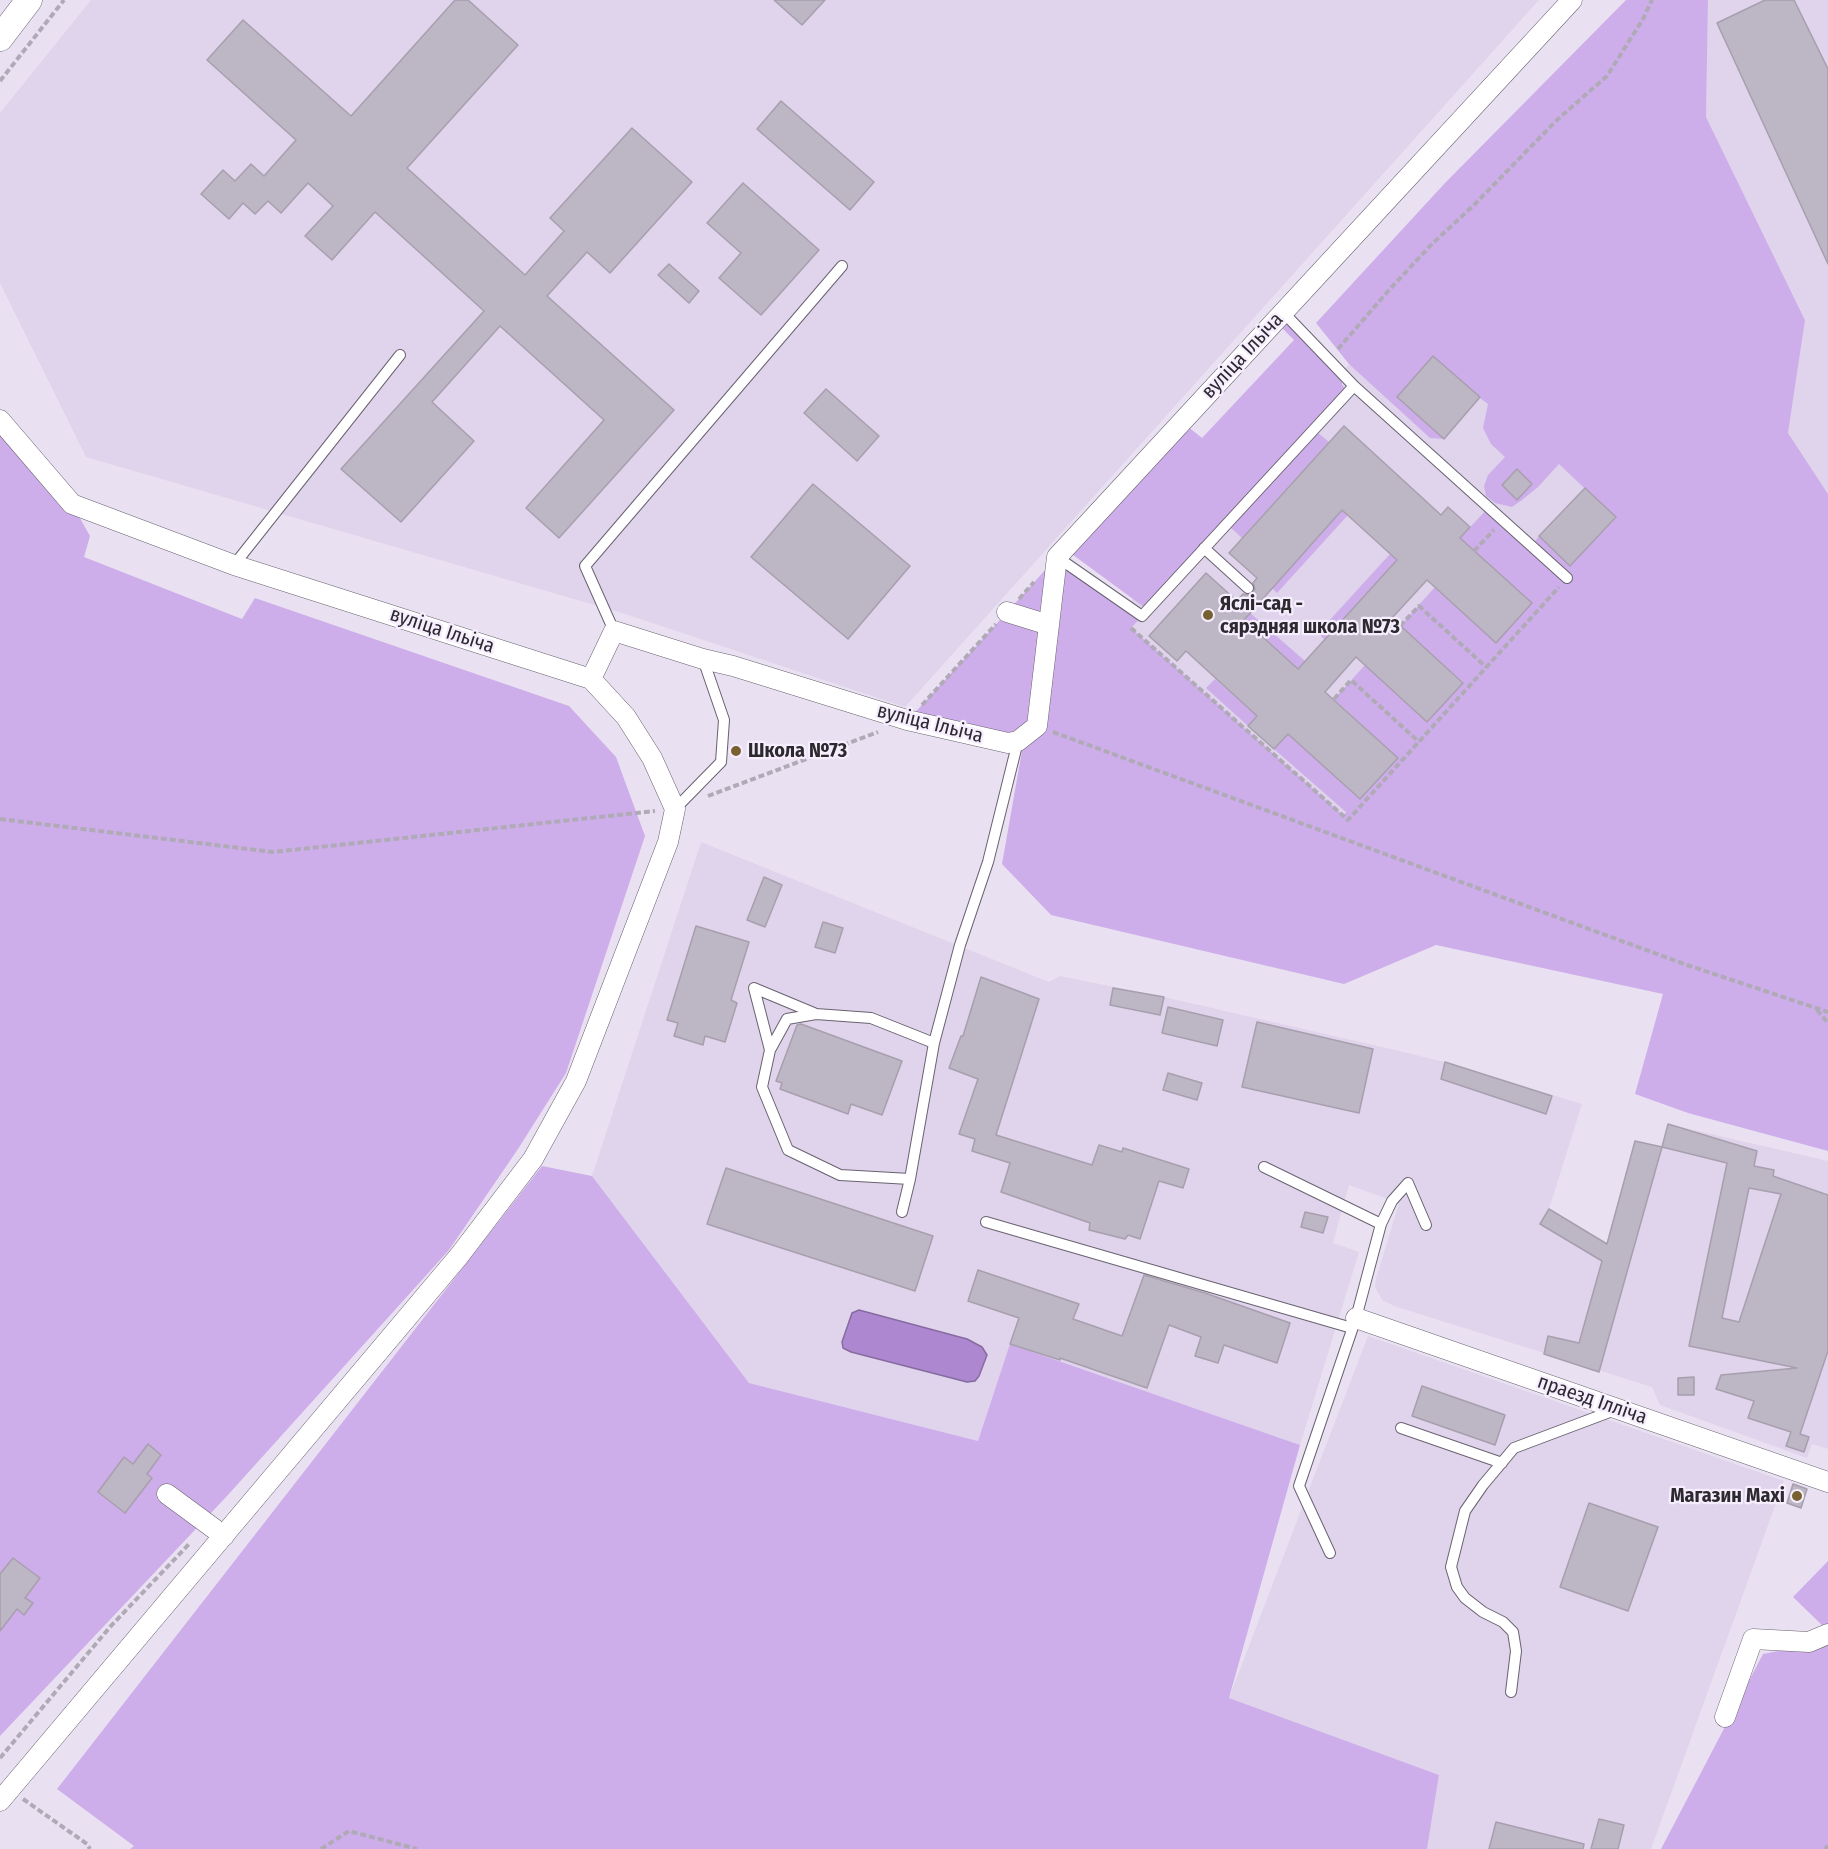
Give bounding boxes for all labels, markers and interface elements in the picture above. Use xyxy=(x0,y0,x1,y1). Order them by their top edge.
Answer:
street label: вуліца Ільіча xyxy=(1197,308,1289,404)
place label: Яслі-сад - сярэдняя школа №73 xyxy=(1220,592,1400,639)
street label: вуліца Ільіча xyxy=(387,603,497,659)
marker: Яслі-сад - сярэдняя школа №73 xyxy=(1201,608,1215,622)
street label: вуліца Ільіча xyxy=(875,699,985,749)
place label: Школа №73 xyxy=(748,739,847,763)
marker: Школа №73 xyxy=(729,744,743,758)
street label: праезд Ілліча xyxy=(1534,1370,1650,1430)
place label: Магазин Maxi xyxy=(1670,1484,1785,1508)
marker: Магазин Maxi xyxy=(1790,1489,1804,1503)

